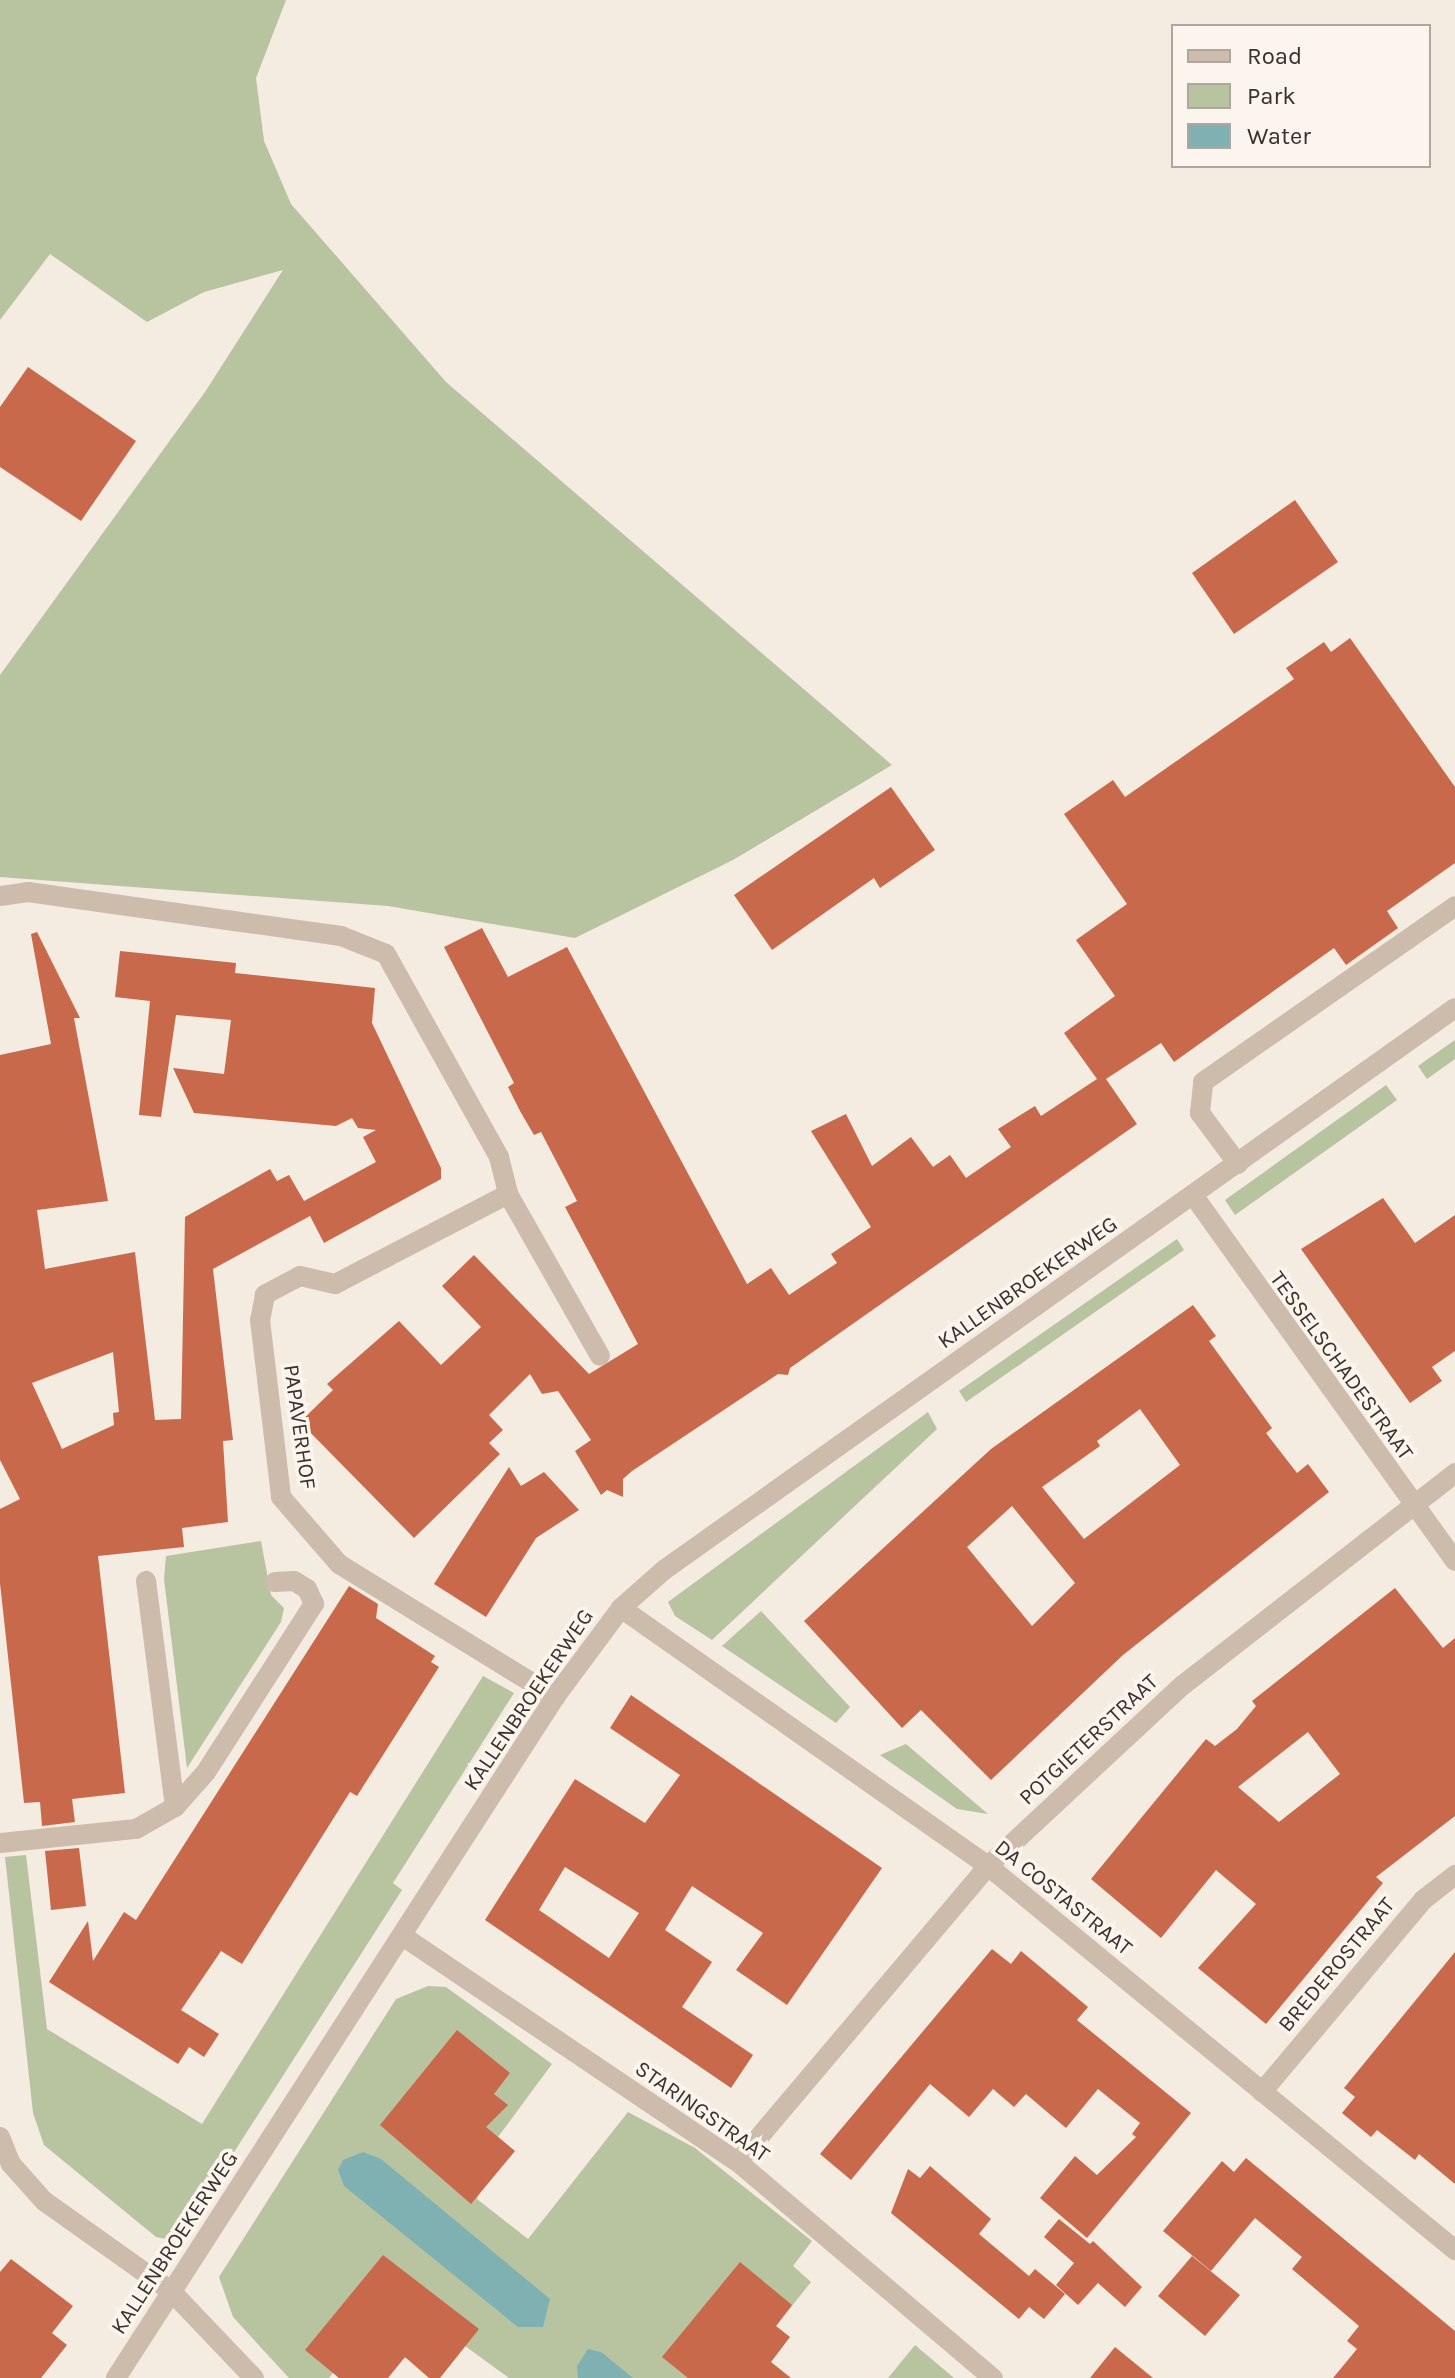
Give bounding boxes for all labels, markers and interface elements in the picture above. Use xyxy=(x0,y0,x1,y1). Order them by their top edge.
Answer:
legend xyxy=(1171,24,1431,168)
text: Road xyxy=(1247,42,1302,70)
text: Park xyxy=(1247,82,1296,110)
text: Water xyxy=(1247,122,1311,150)
street label: KALLENBROEKERWEG xyxy=(933,1211,1123,1355)
street label: TESSELSCHADESTRAAT xyxy=(1264,1266,1418,1466)
street label: PAPAVERHOF xyxy=(277,1363,321,1491)
street label: KALLENBROEKERWEG xyxy=(458,1604,600,1796)
street label: POTGIETERSTRAAT xyxy=(1014,1669,1164,1811)
street label: DA COSTASTRAAT xyxy=(989,1834,1137,1962)
street label: BREDEROSTRAAT xyxy=(1273,1892,1401,2038)
street label: STARINGSTRAAT xyxy=(630,2056,774,2168)
street label: KALLENBROEKERWEG xyxy=(106,2146,244,2340)

